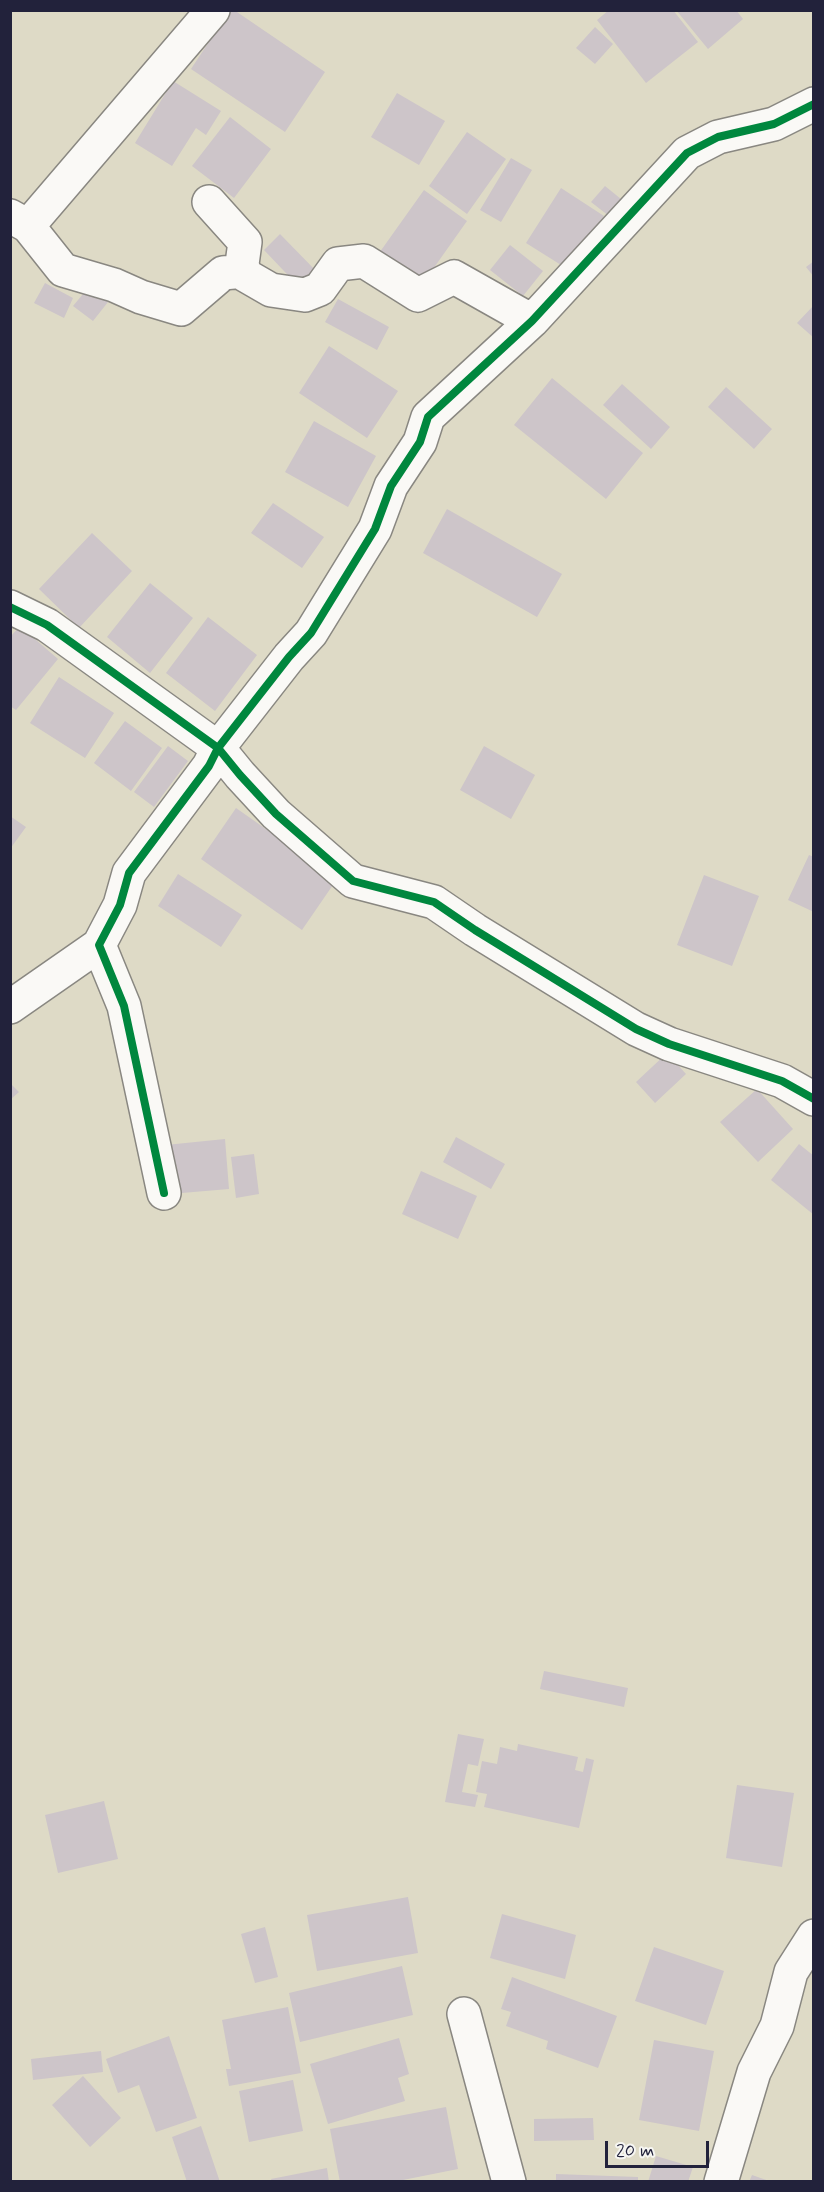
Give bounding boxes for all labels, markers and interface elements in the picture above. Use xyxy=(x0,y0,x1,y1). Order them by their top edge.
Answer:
scale bar xyxy=(608,2129,712,2167)
text: 20 m xyxy=(616,2139,654,2163)

